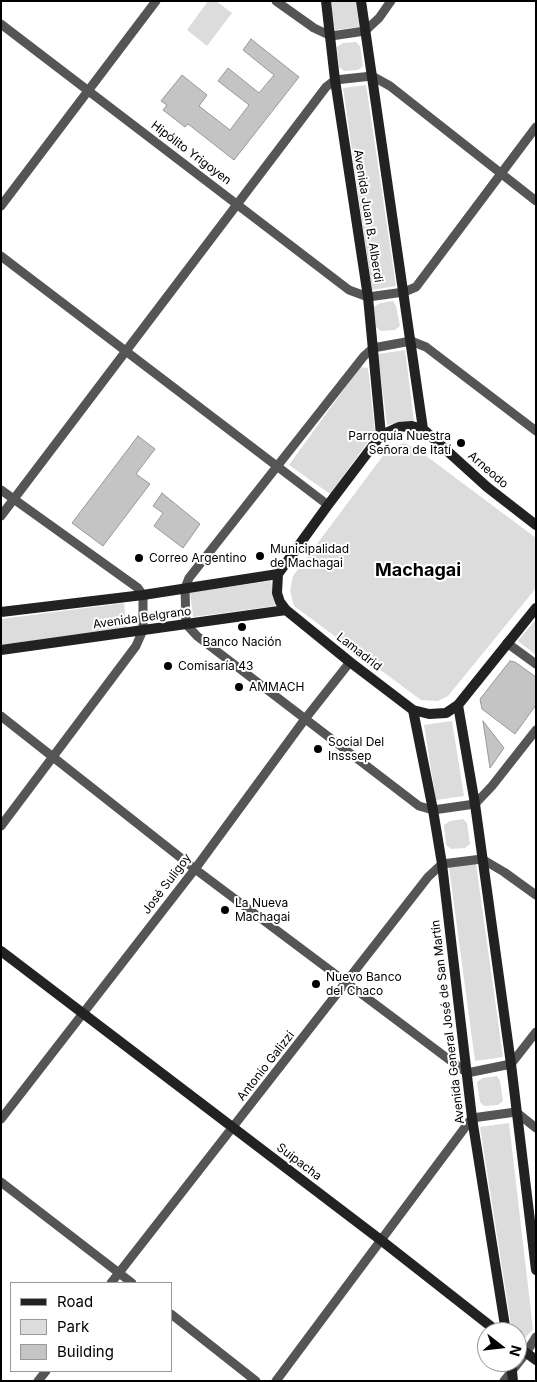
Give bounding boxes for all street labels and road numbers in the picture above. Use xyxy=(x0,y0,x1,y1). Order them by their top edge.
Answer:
street label: Hipólito Yrigoyen xyxy=(148,118,234,188)
street label: Avenida Juan B. Alberdi xyxy=(350,149,386,283)
street label: Arneodo xyxy=(465,449,511,491)
street label: Avenida Belgrano xyxy=(92,604,192,632)
street label: Lamadrid xyxy=(334,630,384,674)
street label: José Suligoy xyxy=(139,851,195,917)
street label: Avenida General José de San Martín xyxy=(428,919,468,1125)
street label: Antonio Galizzi xyxy=(234,1028,298,1104)
street label: Suipacha xyxy=(274,1140,324,1184)

